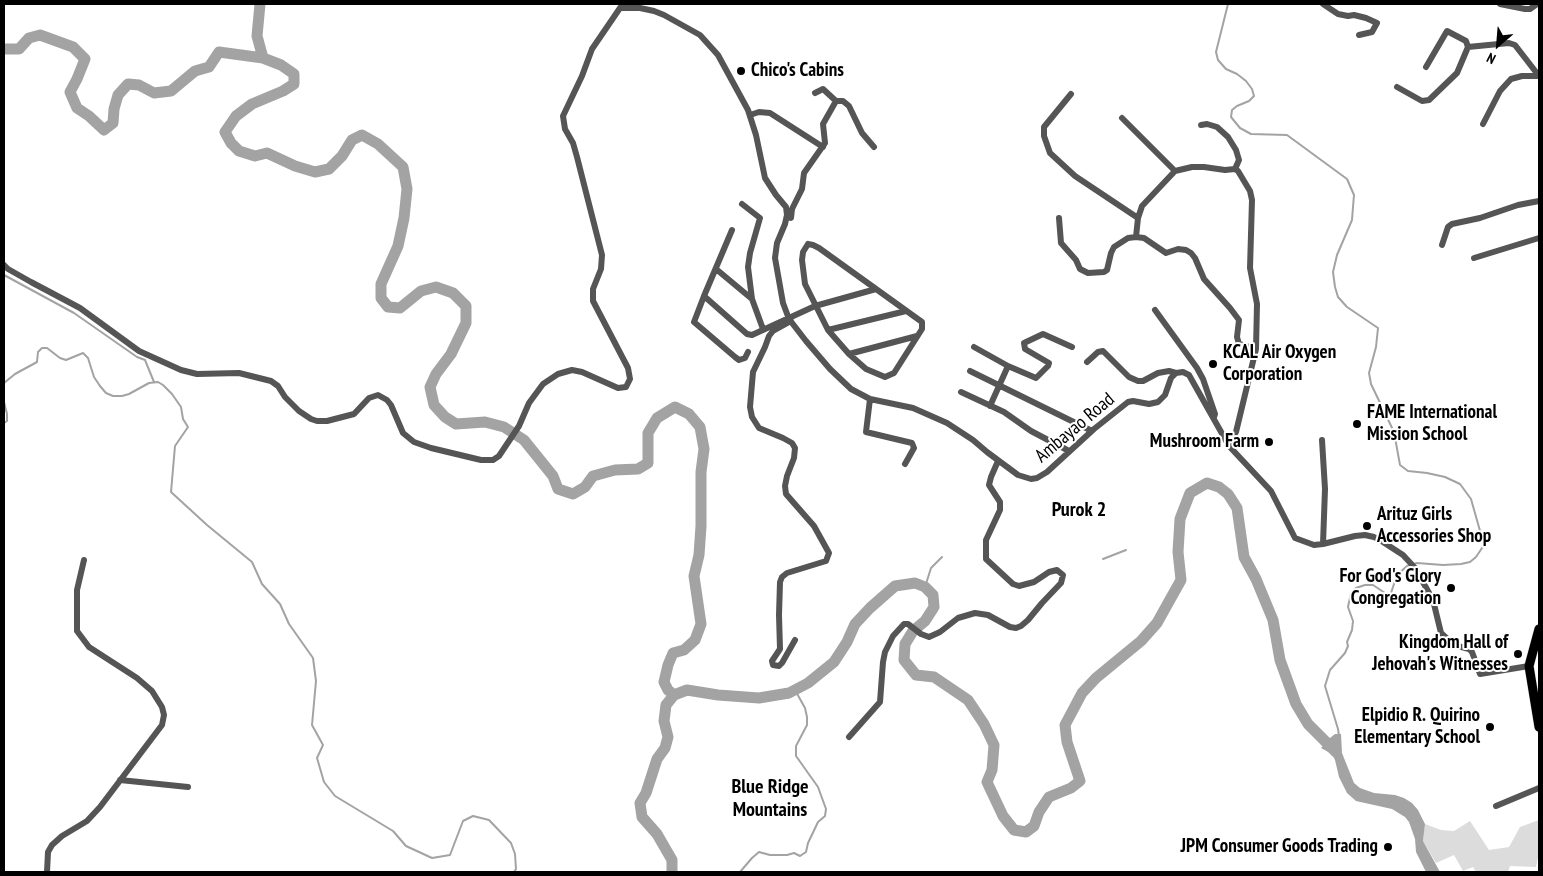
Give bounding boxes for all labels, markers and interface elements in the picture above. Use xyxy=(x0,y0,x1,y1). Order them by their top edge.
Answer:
north arrow xyxy=(1473,20,1523,70)
text: N xyxy=(1484,49,1499,68)
place label: Chico's Cabins xyxy=(751,60,844,82)
marker: Chico's Cabins xyxy=(735,65,747,77)
place label: KCAL Air Oxygen Corporation xyxy=(1223,342,1336,386)
marker: KCAL Air Oxygen Corporation xyxy=(1207,358,1219,370)
street label: Ambayao Road xyxy=(1031,388,1119,468)
place label: FAME International Mission School xyxy=(1367,402,1497,446)
marker: FAME International Mission School xyxy=(1351,418,1363,430)
place label: Mushroom Farm xyxy=(1150,431,1259,453)
marker: Mushroom Farm xyxy=(1263,436,1275,448)
district label: Purok 2 xyxy=(1052,498,1106,522)
place label: Arituz Girls Accessories Shop xyxy=(1377,504,1491,548)
marker: Arituz Girls Accessories Shop xyxy=(1361,520,1373,532)
place label: For God's Glory Congregation xyxy=(1339,566,1441,610)
marker: For God's Glory Congregation xyxy=(1445,582,1457,594)
place label: Kingdom Hall of Jehovah's Witnesses xyxy=(1372,632,1508,676)
marker: Kingdom Hall of Jehovah's Witnesses xyxy=(1512,648,1524,660)
place label: Elpidio R. Quirino Elementary School xyxy=(1354,705,1480,749)
marker: Elpidio R. Quirino Elementary School xyxy=(1484,721,1496,733)
district label: Blue Ridge Mountains xyxy=(731,775,809,822)
place label: JPM Consumer Goods Trading xyxy=(1181,836,1378,858)
marker: JPM Consumer Goods Trading xyxy=(1382,841,1394,853)

